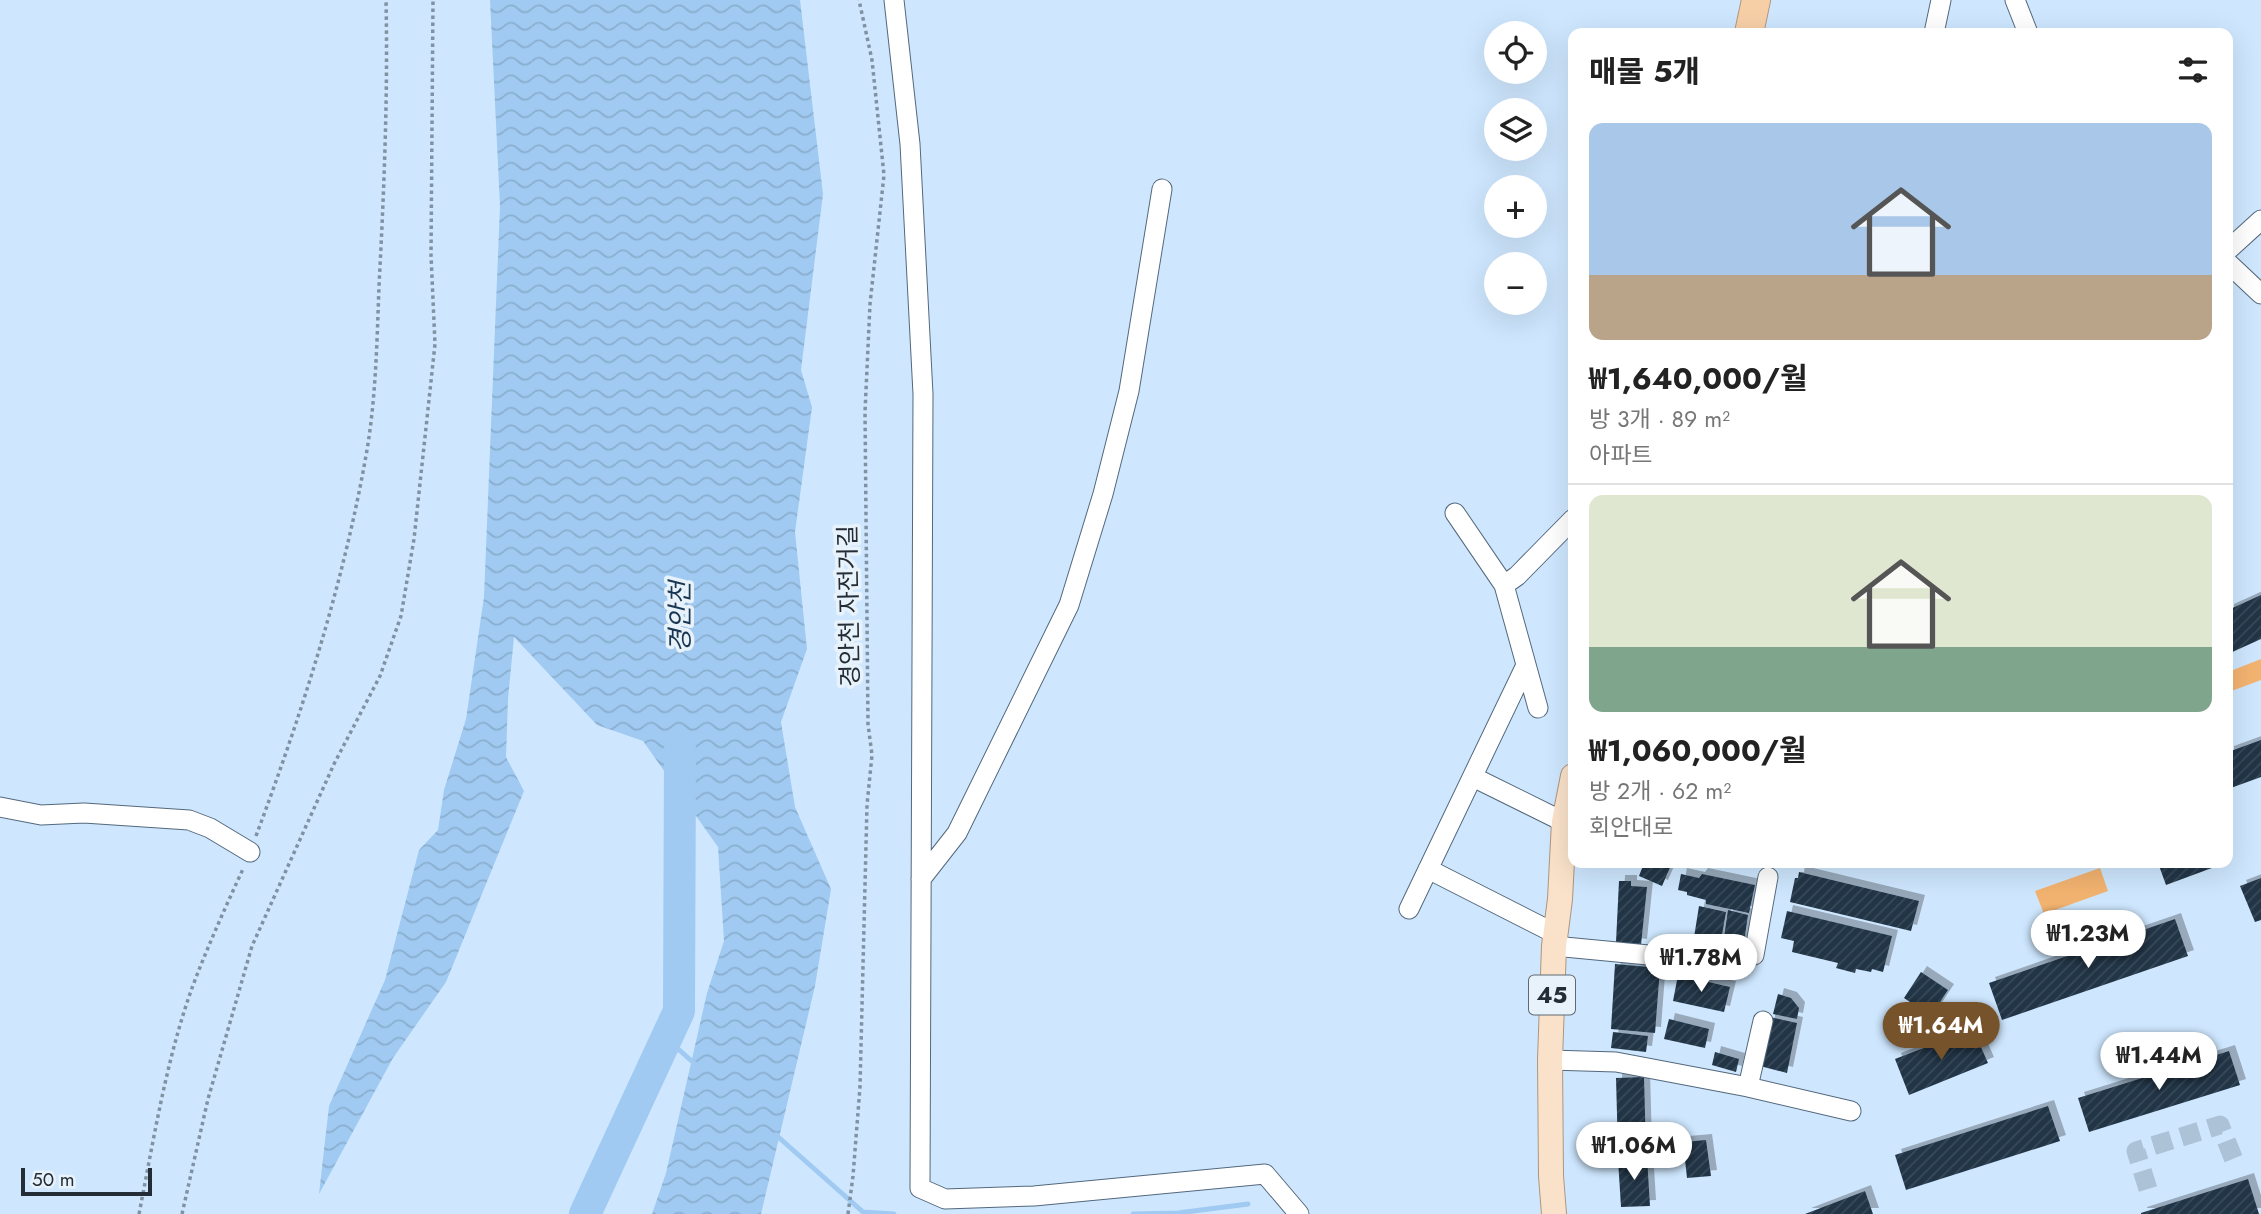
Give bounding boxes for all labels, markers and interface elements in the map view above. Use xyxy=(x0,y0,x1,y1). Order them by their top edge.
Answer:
map controls xyxy=(1484,21,1547,315)
button: locate xyxy=(1484,21,1547,84)
text: 매물 5개 xyxy=(1589,50,1700,93)
icon: filters xyxy=(2174,51,2212,89)
button: layers xyxy=(1484,98,1547,161)
icon: home xyxy=(1838,169,1964,295)
button: + xyxy=(1484,175,1547,238)
button: − xyxy=(1484,252,1547,315)
text: ₩1,640,000/월 xyxy=(1589,357,1808,400)
text: 방 3개 · 89 m² xyxy=(1589,402,1730,436)
text: 아파트 xyxy=(1589,438,1652,472)
street label: 경안천 자전거길 xyxy=(830,525,867,687)
icon: home xyxy=(1838,541,1964,667)
water label: 경안천 xyxy=(661,578,699,653)
text: ₩1,060,000/월 xyxy=(1589,729,1807,772)
text: 방 2개 · 62 m² xyxy=(1589,774,1731,808)
text: 회안대로 xyxy=(1589,810,1674,844)
pin: ₩1.23M xyxy=(2031,911,2145,970)
text: ₩1.23M xyxy=(2047,916,2129,950)
pin: ₩1.78M xyxy=(1644,934,1758,994)
text: ₩1.78M xyxy=(1660,940,1742,974)
road number: 45 xyxy=(1529,976,1575,1014)
pin: ₩1.64M xyxy=(1884,1002,1998,1062)
text: ₩1.64M xyxy=(1899,1008,1983,1042)
pin: ₩1.44M xyxy=(2102,1032,2216,1092)
text: ₩1.44M xyxy=(2116,1038,2202,1072)
pin: ₩1.06M xyxy=(1577,1122,1691,1182)
text: ₩1.06M xyxy=(1592,1128,1676,1162)
scale bar xyxy=(21,1165,152,1197)
text: 50 m xyxy=(32,1166,75,1193)

